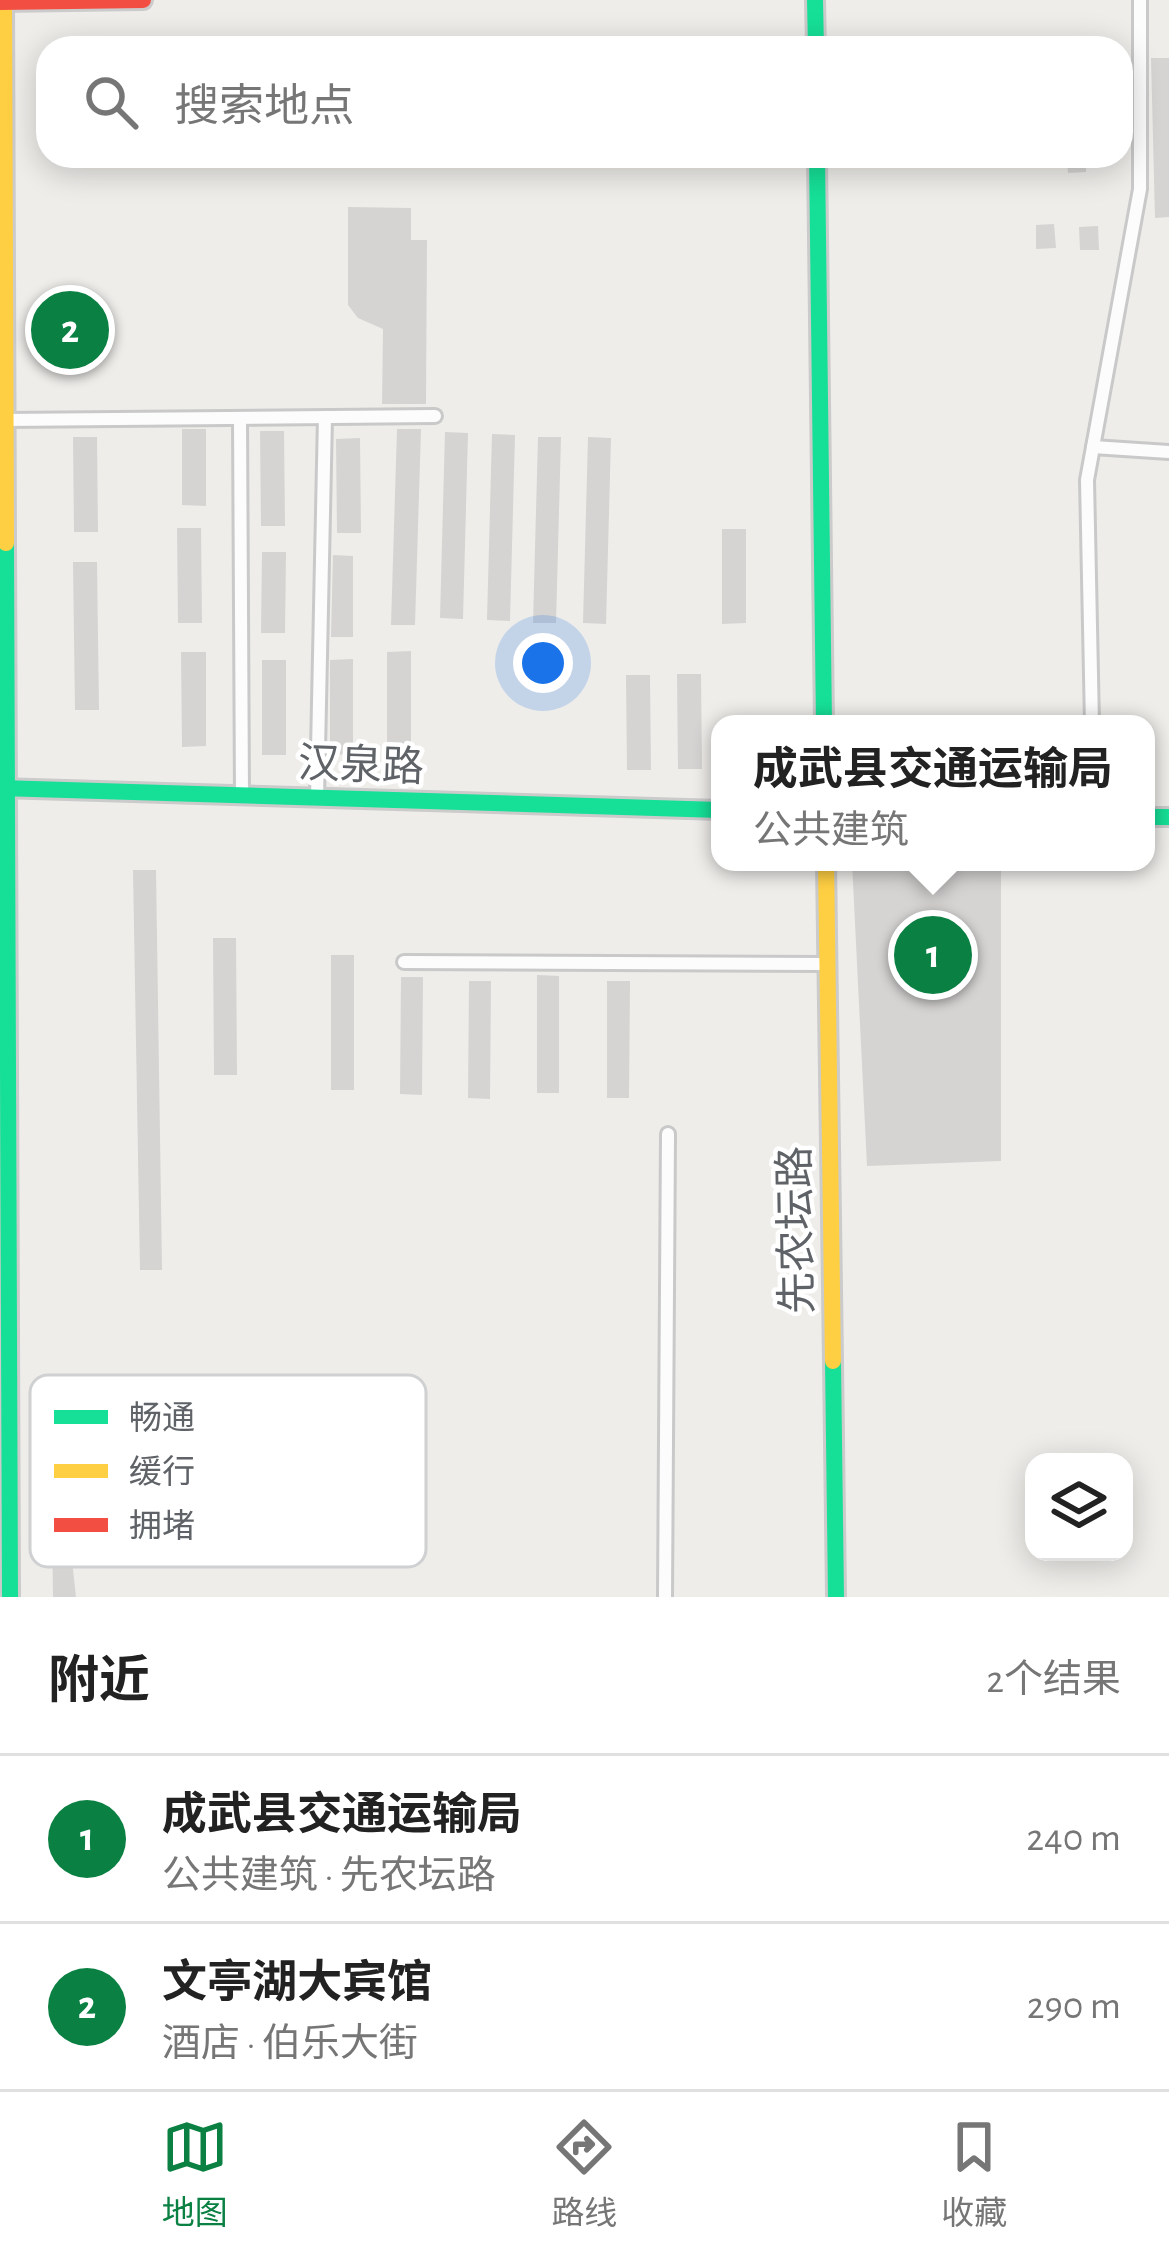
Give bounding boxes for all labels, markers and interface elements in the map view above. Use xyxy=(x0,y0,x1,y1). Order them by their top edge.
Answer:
search box xyxy=(36,36,1133,168)
icon: search xyxy=(78,69,144,135)
text: 搜索地点 xyxy=(174,85,354,130)
pin: 2 xyxy=(31,285,109,375)
your location xyxy=(513,633,573,693)
popup xyxy=(711,715,1155,871)
street label: 汉泉路 xyxy=(297,741,425,789)
text: 成武县交通运输局 xyxy=(753,748,1113,793)
text: 公共建筑 xyxy=(753,812,909,851)
pin: 1 xyxy=(894,910,972,1000)
street label: 先农坛路 xyxy=(773,1146,819,1314)
legend xyxy=(30,1375,426,1567)
text: 畅通 xyxy=(129,1401,195,1436)
map controls xyxy=(1025,1453,1133,1561)
button: layers xyxy=(1025,1453,1133,1561)
text: 缓行 xyxy=(129,1455,195,1490)
text: 拥堵 xyxy=(129,1509,195,1544)
text: 附近 xyxy=(48,1656,150,1707)
text: 2个结果 xyxy=(986,1661,1121,1700)
text: 成武县交通运输局 xyxy=(162,1793,522,1838)
text: 1 xyxy=(80,1819,94,1858)
text: 240 m xyxy=(1026,1819,1121,1858)
text: 公共建筑 · 先农坛路 xyxy=(162,1857,496,1896)
text: 文亭湖大宾馆 xyxy=(162,1961,432,2006)
text: 2 xyxy=(78,1987,96,2026)
text: 290 m xyxy=(1027,1987,1121,2026)
text: 酒店 · 伯乐大街 xyxy=(162,2025,418,2064)
tab: 地图 xyxy=(162,2114,228,2235)
tab: 路线 xyxy=(551,2114,617,2235)
tab: 收藏 xyxy=(941,2114,1007,2235)

